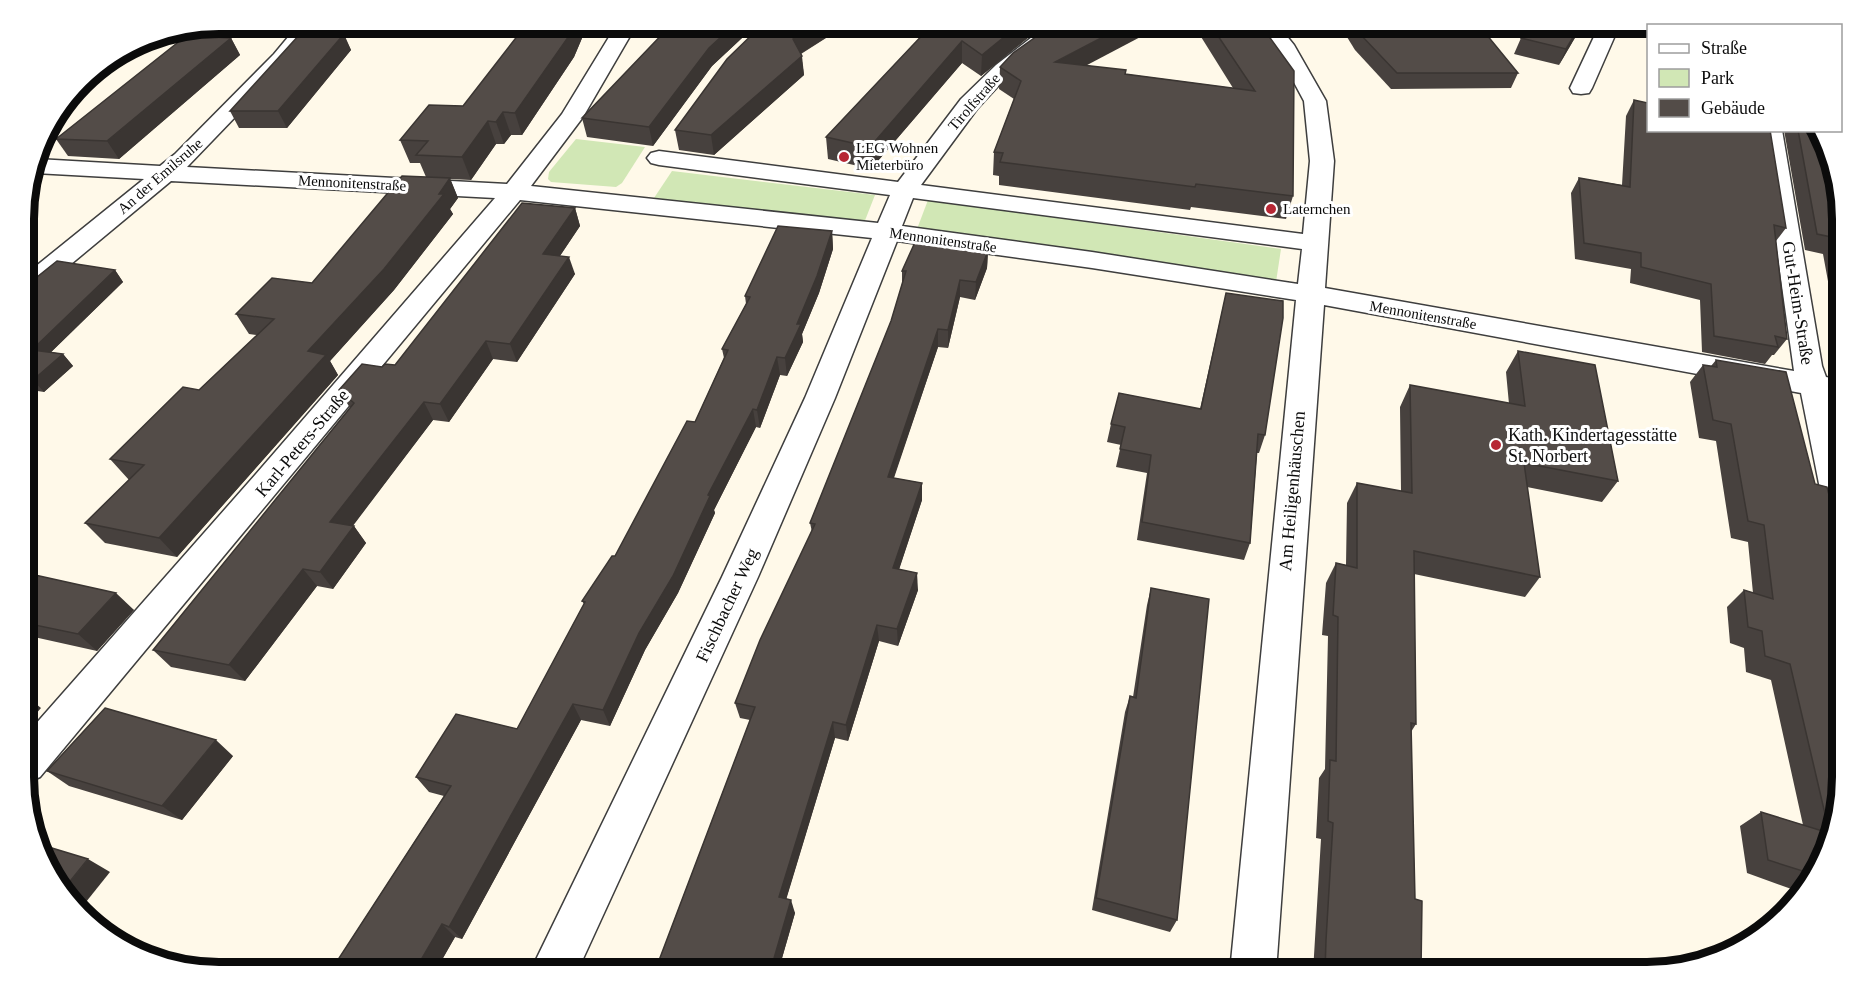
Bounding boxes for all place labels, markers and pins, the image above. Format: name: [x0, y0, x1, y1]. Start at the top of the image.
place label: LEG Wohnen Mieterbüro: [856, 140, 939, 173]
marker: LEG Wohnen Mieterbüro: [837, 150, 851, 164]
place label: Laternchen: [1283, 201, 1351, 217]
marker: Laternchen: [1264, 202, 1278, 216]
place label: Kath. Kindertagesstätte St. Norbert: [1508, 425, 1677, 466]
marker: Kath. Kindertagesstätte St. Norbert: [1489, 438, 1503, 452]

